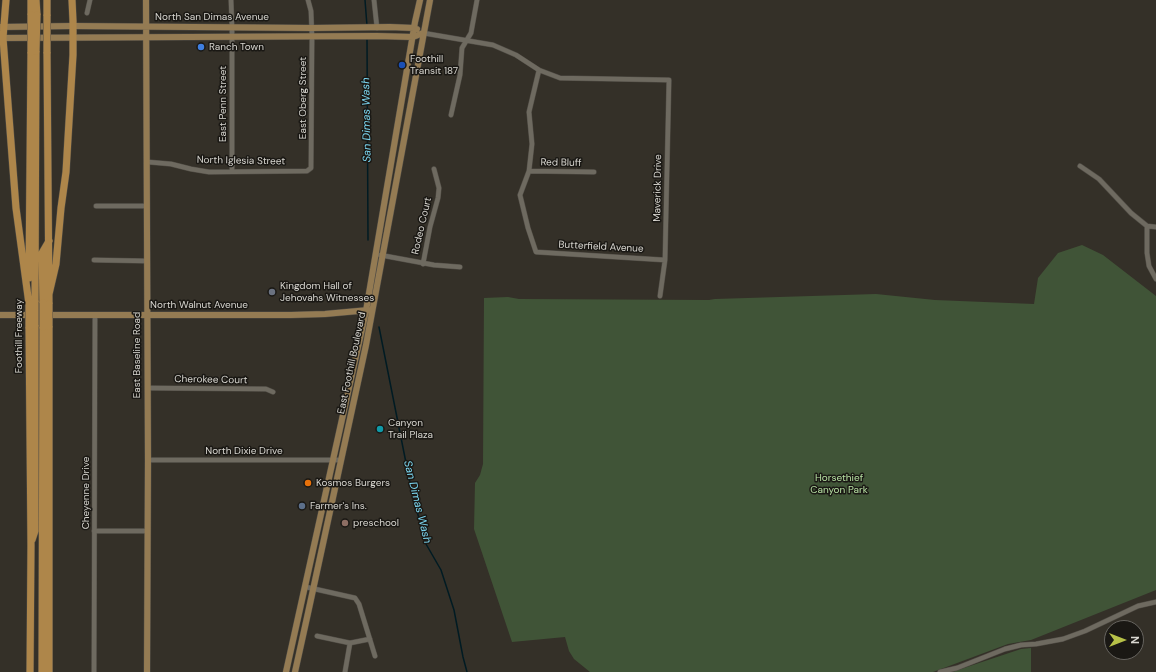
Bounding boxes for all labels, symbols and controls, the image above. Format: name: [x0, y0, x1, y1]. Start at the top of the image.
street label: North San Dimas Avenue: [155, 11, 269, 23]
place label: Ranch Town: [209, 41, 264, 53]
marker: Ranch Town: [196, 42, 206, 52]
place label: Foothill Transit 187: [410, 53, 458, 76]
street label: East Oberg Street: [297, 57, 309, 139]
marker: Foothill Transit 187: [397, 60, 407, 70]
street label: East Penn Street: [217, 66, 229, 142]
water label: San Dimas Wash: [360, 77, 374, 163]
street label: North Iglesia Street: [197, 154, 285, 168]
street label: Maverick Drive: [651, 154, 665, 222]
street label: Red Bluff: [540, 157, 582, 169]
street label: Rodeo Court: [410, 196, 434, 256]
street label: Butterfield Avenue: [558, 239, 644, 255]
place label: Kingdom Hall of Jehovahs Witnesses: [280, 280, 374, 304]
marker: Kingdom Hall of Jehovahs Witnesses: [267, 287, 277, 297]
street label: Foothill Freeway: [13, 299, 25, 373]
street label: North Walnut Avenue: [150, 299, 248, 311]
street label: East Foothill Boulevard: [335, 311, 369, 415]
street label: East Baseline Road: [131, 312, 143, 398]
street label: Cherokee Court: [174, 373, 248, 387]
place label: Canyon Trail Plaza: [388, 417, 433, 440]
marker: Canyon Trail Plaza: [375, 424, 385, 434]
street label: North Dixie Drive: [205, 445, 283, 457]
street label: Cheyenne Drive: [80, 457, 92, 529]
water label: San Dimas Wash: [400, 459, 434, 545]
park label: Horsethief Canyon Park: [810, 472, 868, 496]
place label: Kosmos Burgers: [316, 477, 390, 489]
marker: Kosmos Burgers: [303, 478, 313, 488]
place label: Farmer's Ins.: [310, 500, 367, 512]
marker: Farmer's Ins.: [297, 501, 307, 511]
place label: preschool: [353, 517, 399, 529]
marker: preschool: [340, 518, 350, 528]
north arrow: [1104, 620, 1144, 660]
text: N: [1128, 636, 1142, 644]

